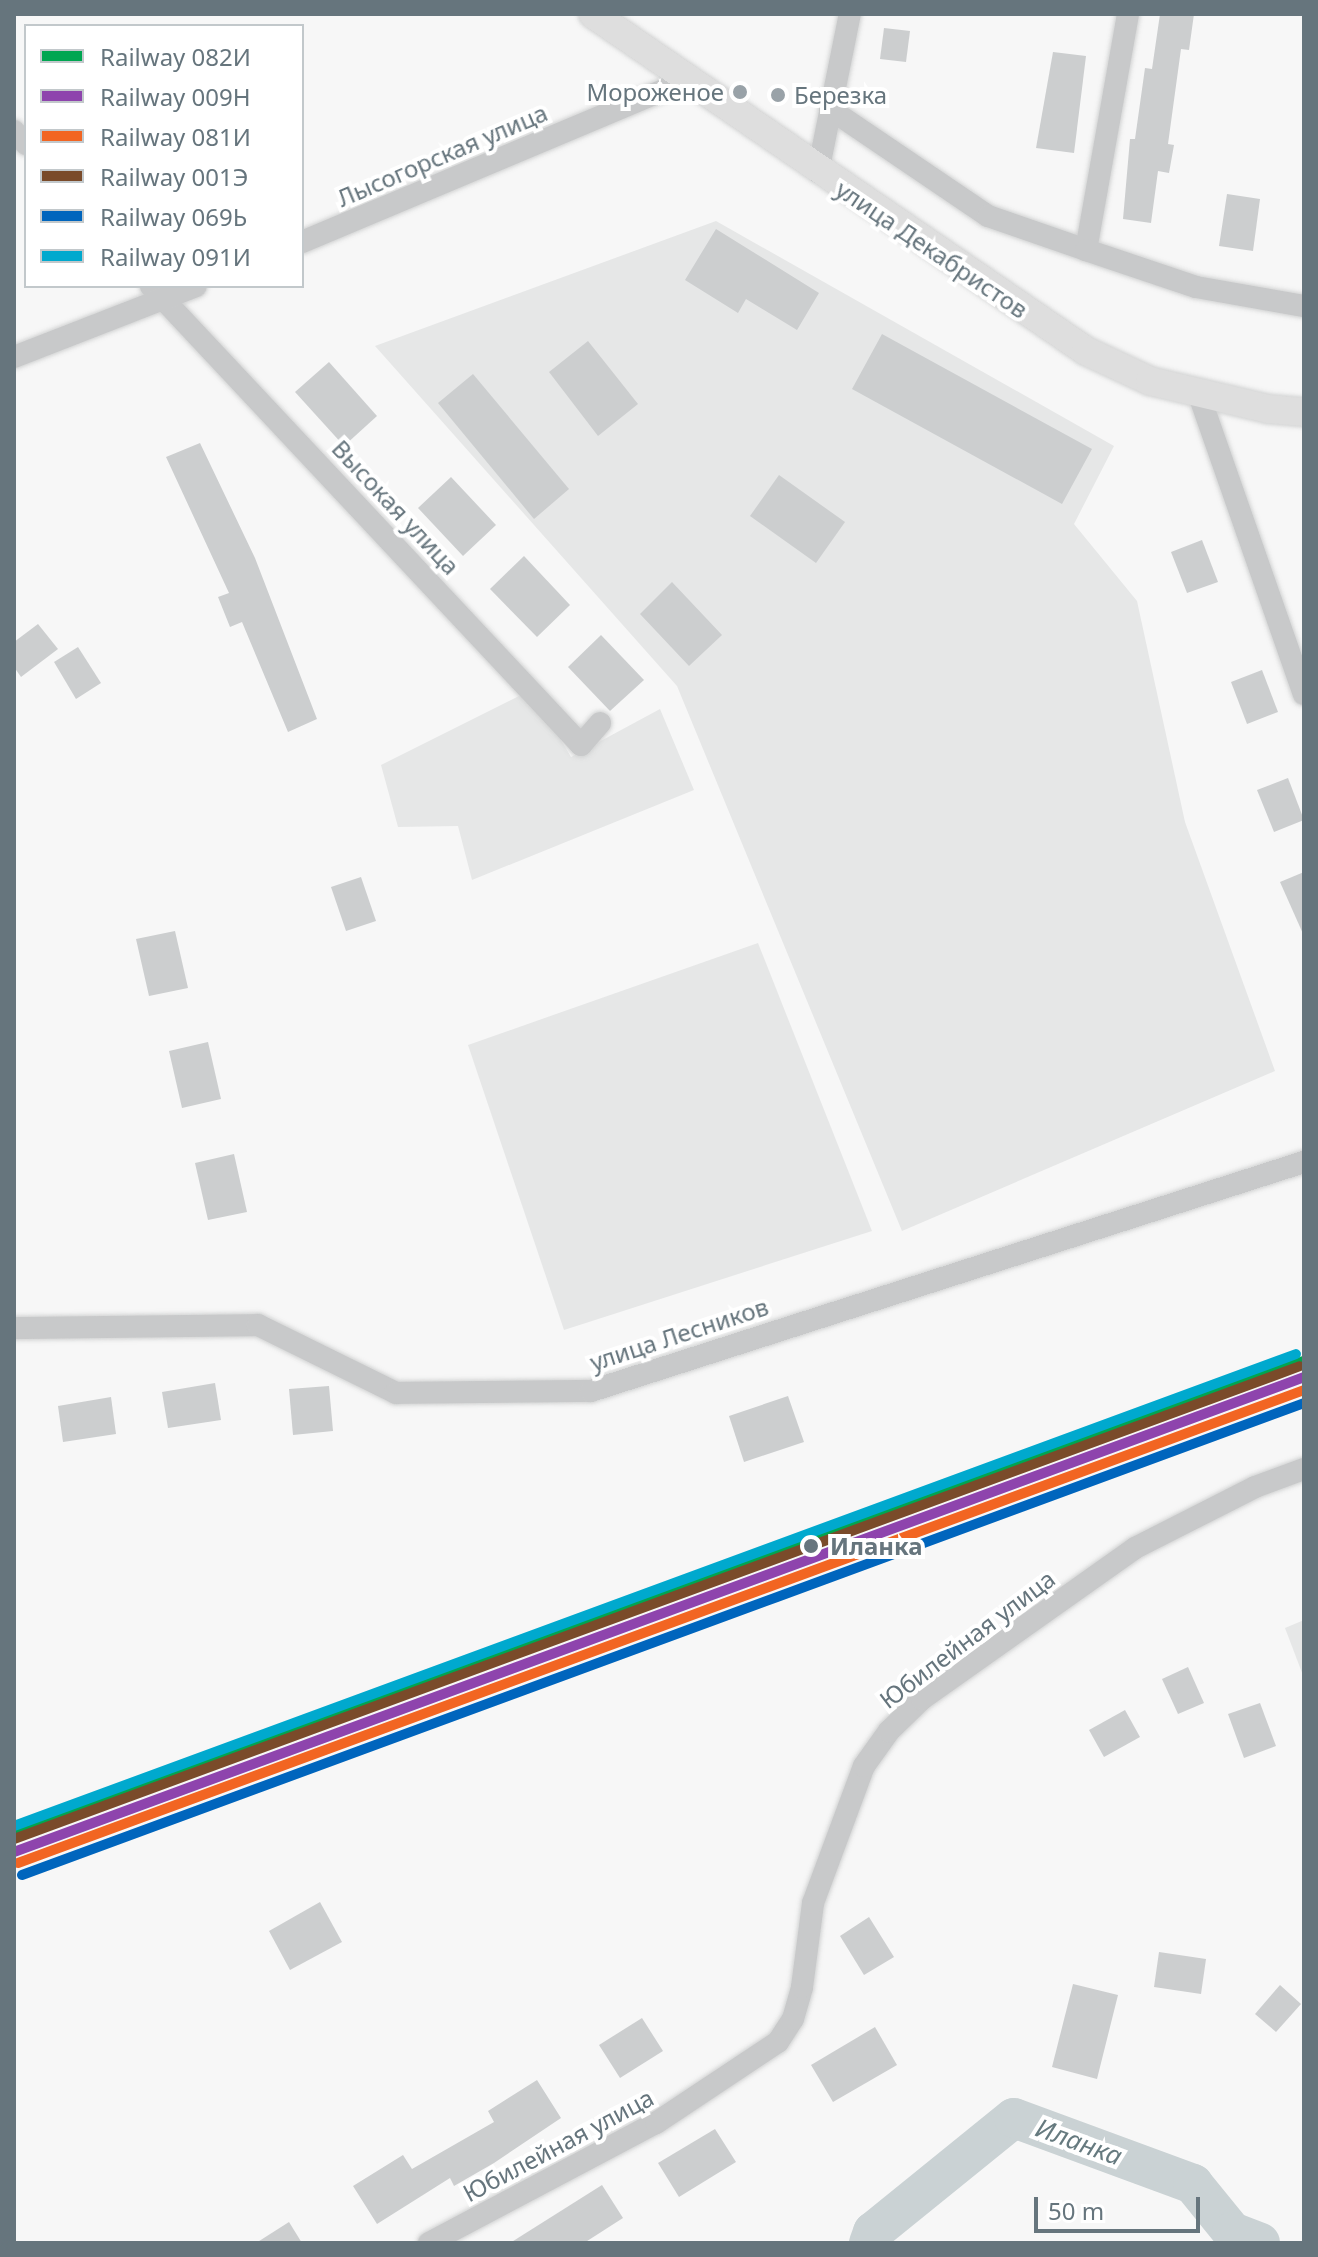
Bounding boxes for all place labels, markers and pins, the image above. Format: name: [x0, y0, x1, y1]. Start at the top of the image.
place label: Мороженое: [586, 78, 724, 106]
place label: Березка: [794, 81, 887, 109]
marker: Мороженое: [731, 83, 749, 101]
marker: Березка: [769, 86, 787, 104]
place label: Иланка: [830, 1532, 923, 1560]
marker: Иланка: [799, 1534, 823, 1558]

